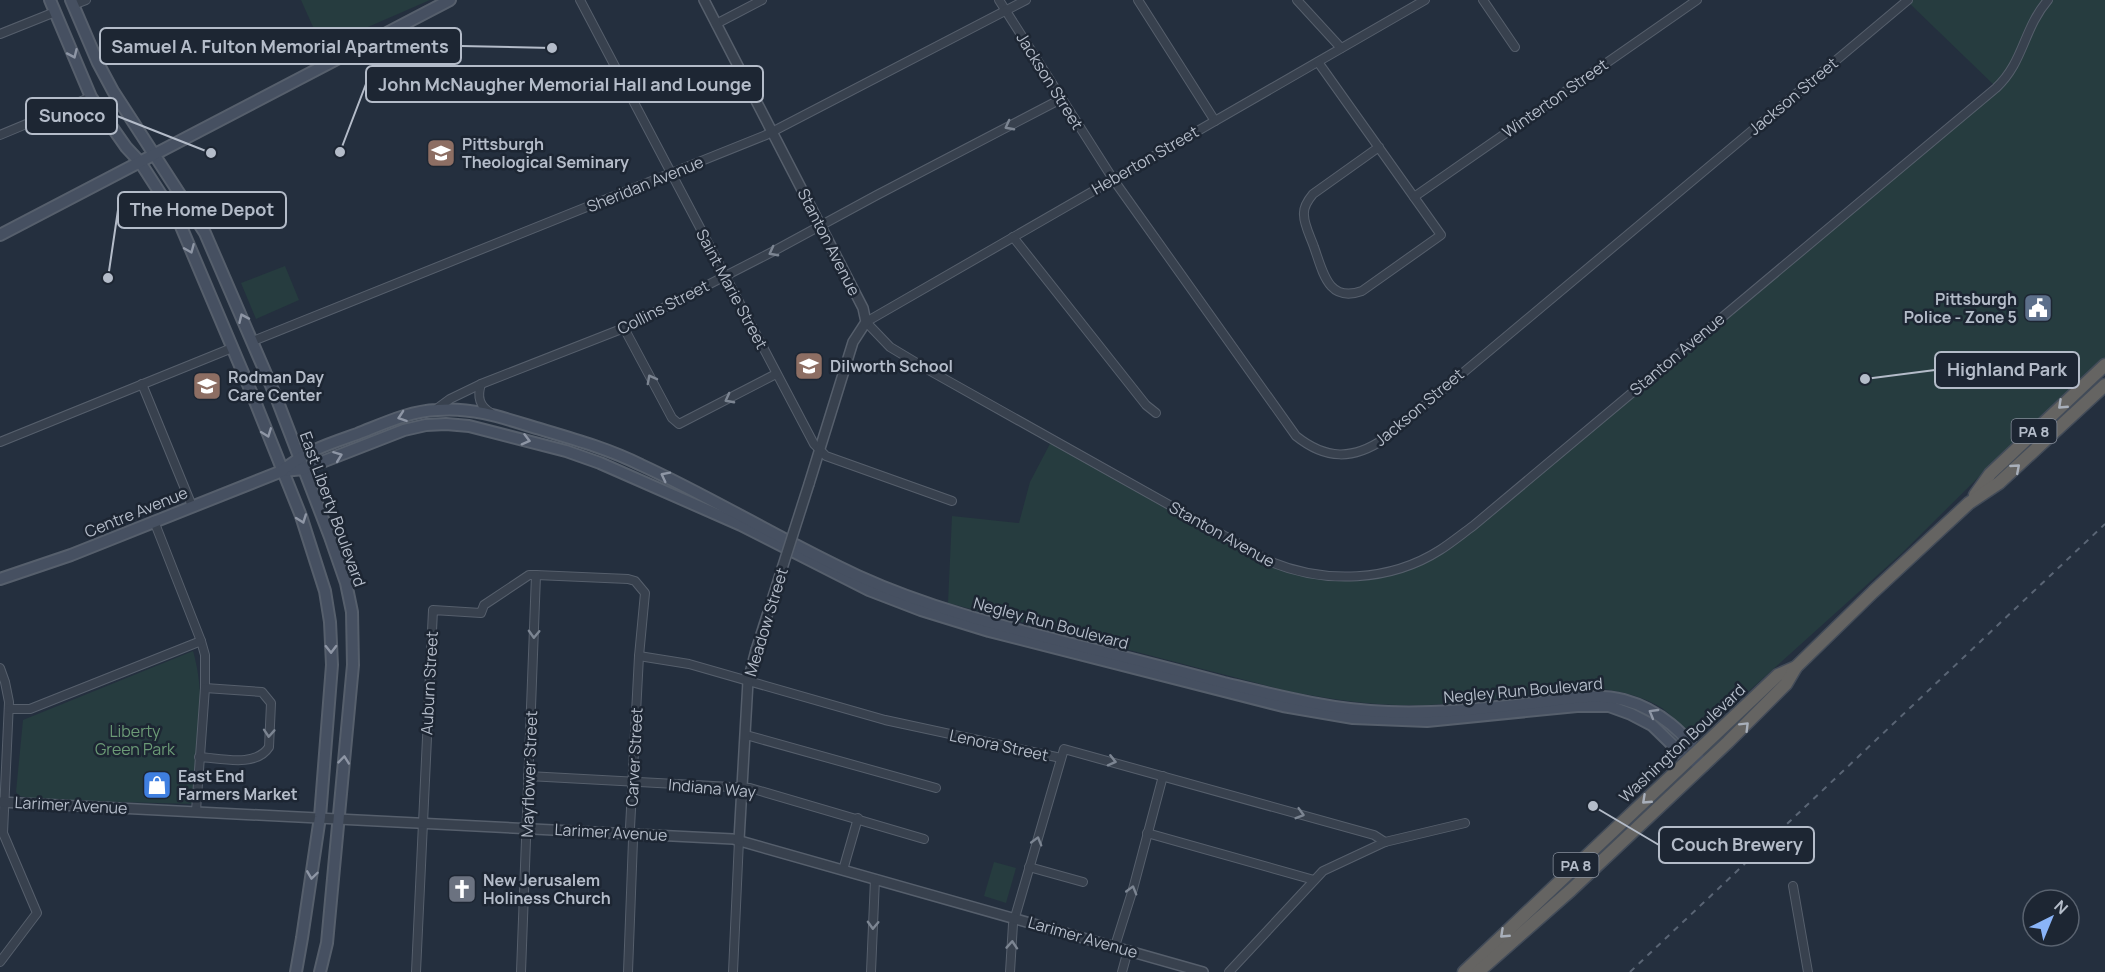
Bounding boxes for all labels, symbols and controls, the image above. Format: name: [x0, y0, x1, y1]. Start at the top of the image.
callout: Samuel A. Fulton Memorial Apartments: [100, 28, 461, 64]
street label: Jackson Street: [1011, 28, 1089, 134]
text: Samuel A. Fulton Memorial Apartments: [111, 34, 449, 58]
one-way arrow: [66, 47, 78, 58]
street label: Jackson Street: [1744, 52, 1842, 140]
street label: Winterton Street: [1498, 53, 1612, 143]
callout: John McNaugher Memorial Hall and Lounge: [366, 66, 763, 102]
text: John McNaugher Memorial Hall and Lounge: [378, 72, 752, 96]
callout: Sunoco: [26, 98, 117, 134]
text: Sunoco: [39, 103, 105, 127]
one-way arrow: [1005, 119, 1016, 130]
street label: Heberton Street: [1087, 120, 1203, 200]
place label: Pittsburgh Theological Seminary: [462, 133, 629, 173]
school or university icon: Pittsburgh Theological Seminary: [425, 137, 457, 169]
street label: Sheridan Avenue: [583, 151, 707, 217]
street label: Stanton Avenue: [792, 185, 866, 299]
callout: The Home Depot: [118, 192, 286, 228]
text: The Home Depot: [130, 197, 274, 221]
street label: Saint Marie Street: [691, 225, 773, 353]
one-way arrow: [183, 242, 195, 253]
one-way arrow: [769, 245, 780, 256]
street label: Collins Street: [613, 274, 713, 340]
place label: Pittsburgh Police - Zone 5: [1904, 288, 2017, 328]
public building icon: Pittsburgh Police - Zone 5: [2022, 292, 2054, 324]
street label: Stanton Avenue: [1625, 308, 1729, 400]
one-way arrow: [238, 313, 250, 324]
school or university icon: Dilworth School: [793, 350, 825, 382]
callout: Highland Park: [1935, 352, 2079, 388]
place label: Dilworth School: [830, 355, 953, 377]
text: Highland Park: [1947, 357, 2068, 381]
street label: Jackson Street: [1370, 363, 1468, 451]
place label: Rodman Day Care Center: [228, 366, 324, 406]
school or university icon: Rodman Day Care Center: [191, 370, 223, 402]
one-way arrow: [647, 375, 658, 386]
one-way arrow: [725, 392, 735, 403]
one-way arrow: [2059, 398, 2069, 409]
one-way arrow: [398, 410, 408, 422]
road number: PA 8: [2012, 419, 2056, 443]
one-way arrow: [260, 426, 272, 437]
street label: East Liberty Boulevard: [295, 428, 371, 590]
one-way arrow: [520, 433, 531, 445]
one-way arrow: [332, 451, 343, 463]
one-way arrow: [2009, 464, 2019, 475]
one-way arrow: [660, 472, 671, 484]
street label: Centre Avenue: [81, 481, 191, 543]
street label: Stanton Avenue: [1165, 496, 1279, 572]
one-way arrow: [294, 514, 307, 524]
street label: Meadow Street: [739, 565, 793, 679]
street label: Negley Run Boulevard: [971, 592, 1131, 654]
one-way arrow: [528, 629, 541, 638]
street label: Auburn Street: [415, 630, 443, 736]
one-way arrow: [325, 645, 338, 654]
street label: Negley Run Boulevard: [1442, 672, 1604, 708]
street label: Washington Boulevard: [1614, 679, 1750, 807]
street label: Carver Street: [620, 707, 648, 807]
one-way arrow: [1649, 709, 1659, 720]
street label: Mayflower Street: [516, 710, 542, 838]
park label: Liberty Green Park: [95, 720, 176, 760]
one-way arrow: [1737, 722, 1748, 733]
street label: Lenora Street: [947, 724, 1051, 766]
one-way arrow: [263, 729, 276, 738]
one-way arrow: [1107, 754, 1117, 767]
one-way arrow: [337, 756, 350, 765]
place label: East End Farmers Market: [178, 765, 298, 805]
shop icon: East End Farmers Market: [141, 769, 173, 801]
street label: Indiana Way: [667, 773, 757, 803]
street label: Larimer Avenue: [14, 791, 128, 819]
one-way arrow: [1642, 793, 1652, 804]
one-way arrow: [1295, 807, 1305, 820]
street label: Larimer Avenue: [554, 818, 668, 846]
callout: Couch Brewery: [1659, 827, 1814, 863]
text: Couch Brewery: [1671, 832, 1803, 856]
one-way arrow: [1030, 836, 1042, 847]
road number: PA 8: [1554, 853, 1598, 877]
place label: New Jerusalem Holiness Church: [483, 869, 611, 909]
one-way arrow: [306, 870, 318, 880]
church icon: New Jerusalem Holiness Church: [446, 873, 478, 905]
one-way arrow: [1125, 885, 1137, 896]
north arrow: [2021, 888, 2081, 948]
text: N: [2050, 895, 2073, 919]
street label: Larimer Avenue: [1026, 911, 1140, 963]
one-way arrow: [867, 921, 880, 930]
one-way arrow: [1500, 926, 1511, 937]
one-way arrow: [1005, 940, 1018, 949]

